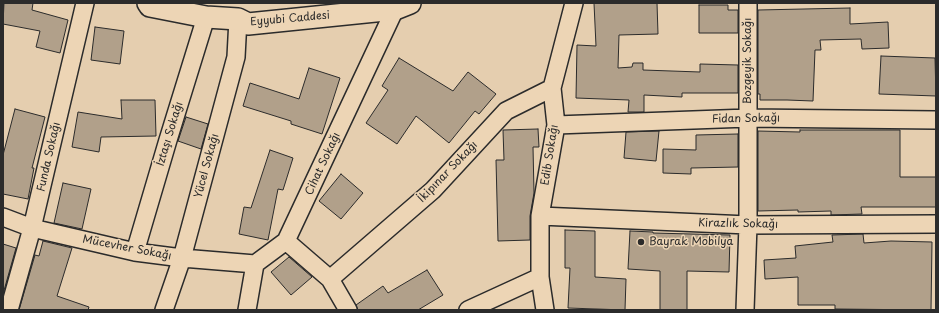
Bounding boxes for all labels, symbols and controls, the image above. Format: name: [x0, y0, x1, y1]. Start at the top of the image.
street label: Eyyubi Caddesi: [250, 9, 330, 29]
street label: Bozgeyik Sokağı: [741, 18, 755, 104]
street label: İztaşı Sokağı: [154, 100, 186, 168]
street label: Fidan Sokağı: [712, 112, 780, 126]
street label: Funda Sokağı: [35, 121, 63, 193]
street label: Edib Sokağı: [539, 124, 561, 186]
street label: Cihat Sokağı: [303, 130, 343, 198]
street label: Yücel Sokağı: [192, 132, 222, 200]
street label: İkipınar Sokağı: [415, 139, 481, 205]
street label: Kirazlık Sokağı: [698, 217, 778, 231]
street label: Mücevher Sokağı: [81, 233, 173, 263]
place label: Bayrak Mobilya: [649, 235, 733, 249]
marker: Bayrak Mobilya: [636, 237, 646, 247]

